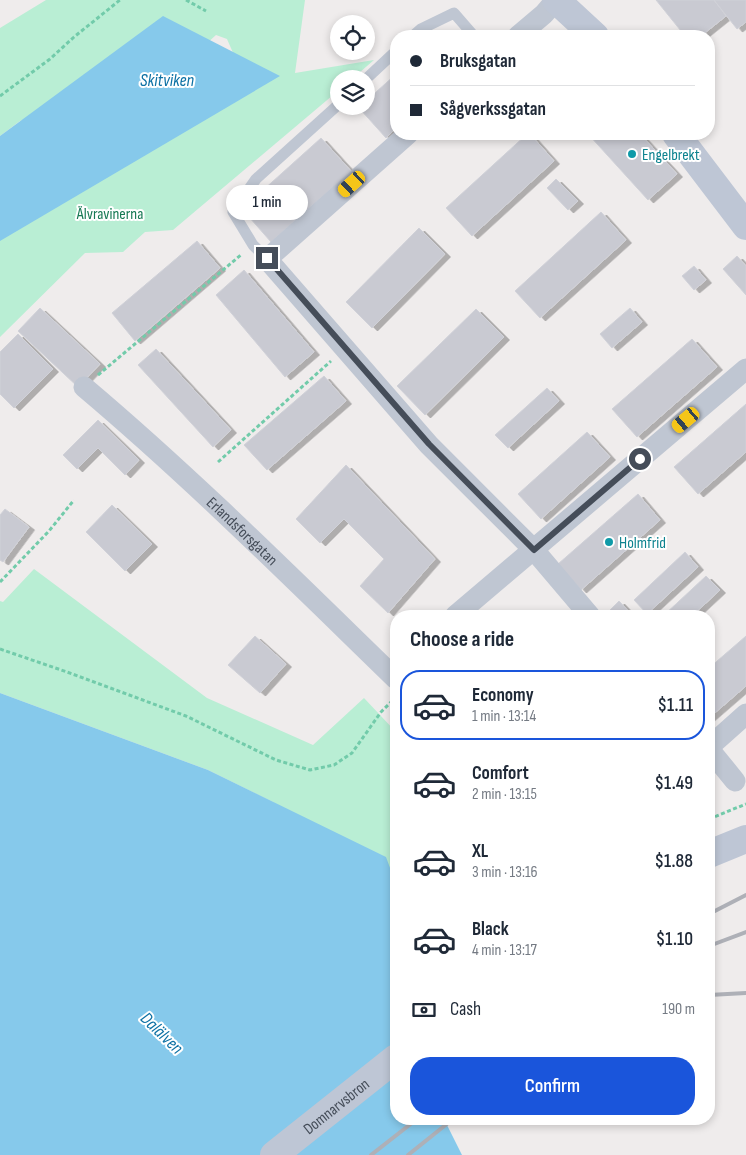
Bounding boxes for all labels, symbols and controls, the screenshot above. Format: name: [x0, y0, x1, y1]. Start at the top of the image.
map controls: [330, 15, 375, 115]
button: locate: [330, 15, 375, 60]
text: Bruksgatan: [440, 50, 516, 73]
water label: Skitviken: [140, 70, 194, 91]
button: layers: [330, 70, 375, 115]
text: Sågverkssgatan: [440, 98, 546, 121]
place label: Engelbrekt: [642, 146, 700, 165]
marker: Engelbrekt: [626, 148, 638, 160]
car: [335, 168, 368, 200]
callout: 1 min: [226, 186, 308, 220]
text: 1 min: [252, 193, 282, 212]
park label: Älvravinerna: [76, 205, 143, 224]
route end: [256, 247, 278, 269]
car: [669, 405, 702, 435]
route start: [629, 448, 651, 470]
street label: Erlandsforsgatan: [202, 493, 281, 570]
place label: Holmfrid: [619, 534, 666, 553]
marker: Holmfrid: [603, 536, 615, 548]
text: Choose a ride: [410, 626, 514, 653]
icon: car: [412, 683, 457, 728]
text: Economy: [472, 684, 534, 707]
text: $1.11: [657, 694, 693, 717]
text: 1 min · 13:14: [472, 707, 536, 726]
icon: car: [412, 761, 457, 806]
text: Comfort: [472, 762, 529, 785]
text: $1.49: [654, 772, 693, 795]
text: 2 min · 13:15: [472, 785, 537, 804]
icon: car: [412, 839, 457, 884]
text: XL: [472, 840, 488, 863]
text: $1.88: [654, 850, 693, 873]
text: 3 min · 13:16: [472, 863, 538, 882]
icon: car: [412, 917, 457, 962]
text: Black: [472, 918, 509, 941]
text: $1.10: [656, 928, 693, 951]
text: 4 min · 13:17: [472, 941, 537, 960]
icon: cash: [410, 996, 438, 1024]
text: Cash: [450, 998, 481, 1021]
text: 190 m: [662, 1000, 695, 1019]
water label: Dalälven: [136, 1008, 188, 1059]
button: Confirm: [410, 1057, 695, 1115]
street label: Domnarvsbron: [300, 1075, 374, 1139]

